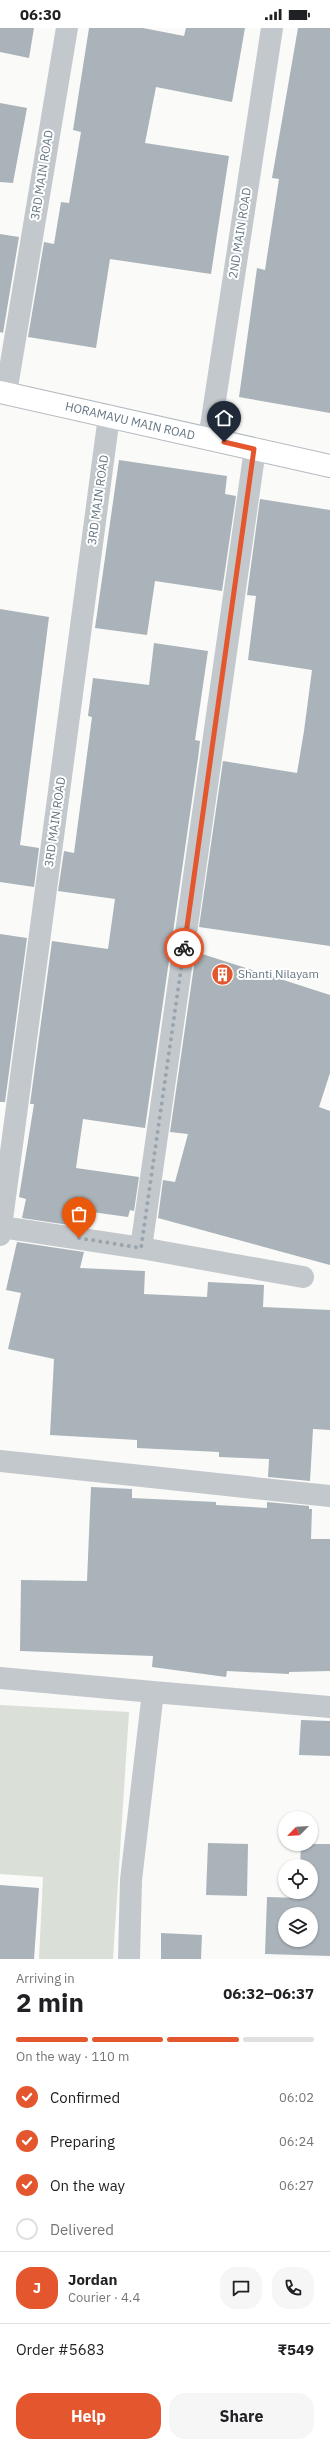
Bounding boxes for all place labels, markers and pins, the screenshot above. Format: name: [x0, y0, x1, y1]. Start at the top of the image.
pin: [207, 401, 241, 442]
building icon: Shanti Nilayam: [210, 961, 236, 987]
place label: Shanti Nilayam: [238, 966, 319, 981]
pin: [62, 1197, 96, 1238]

